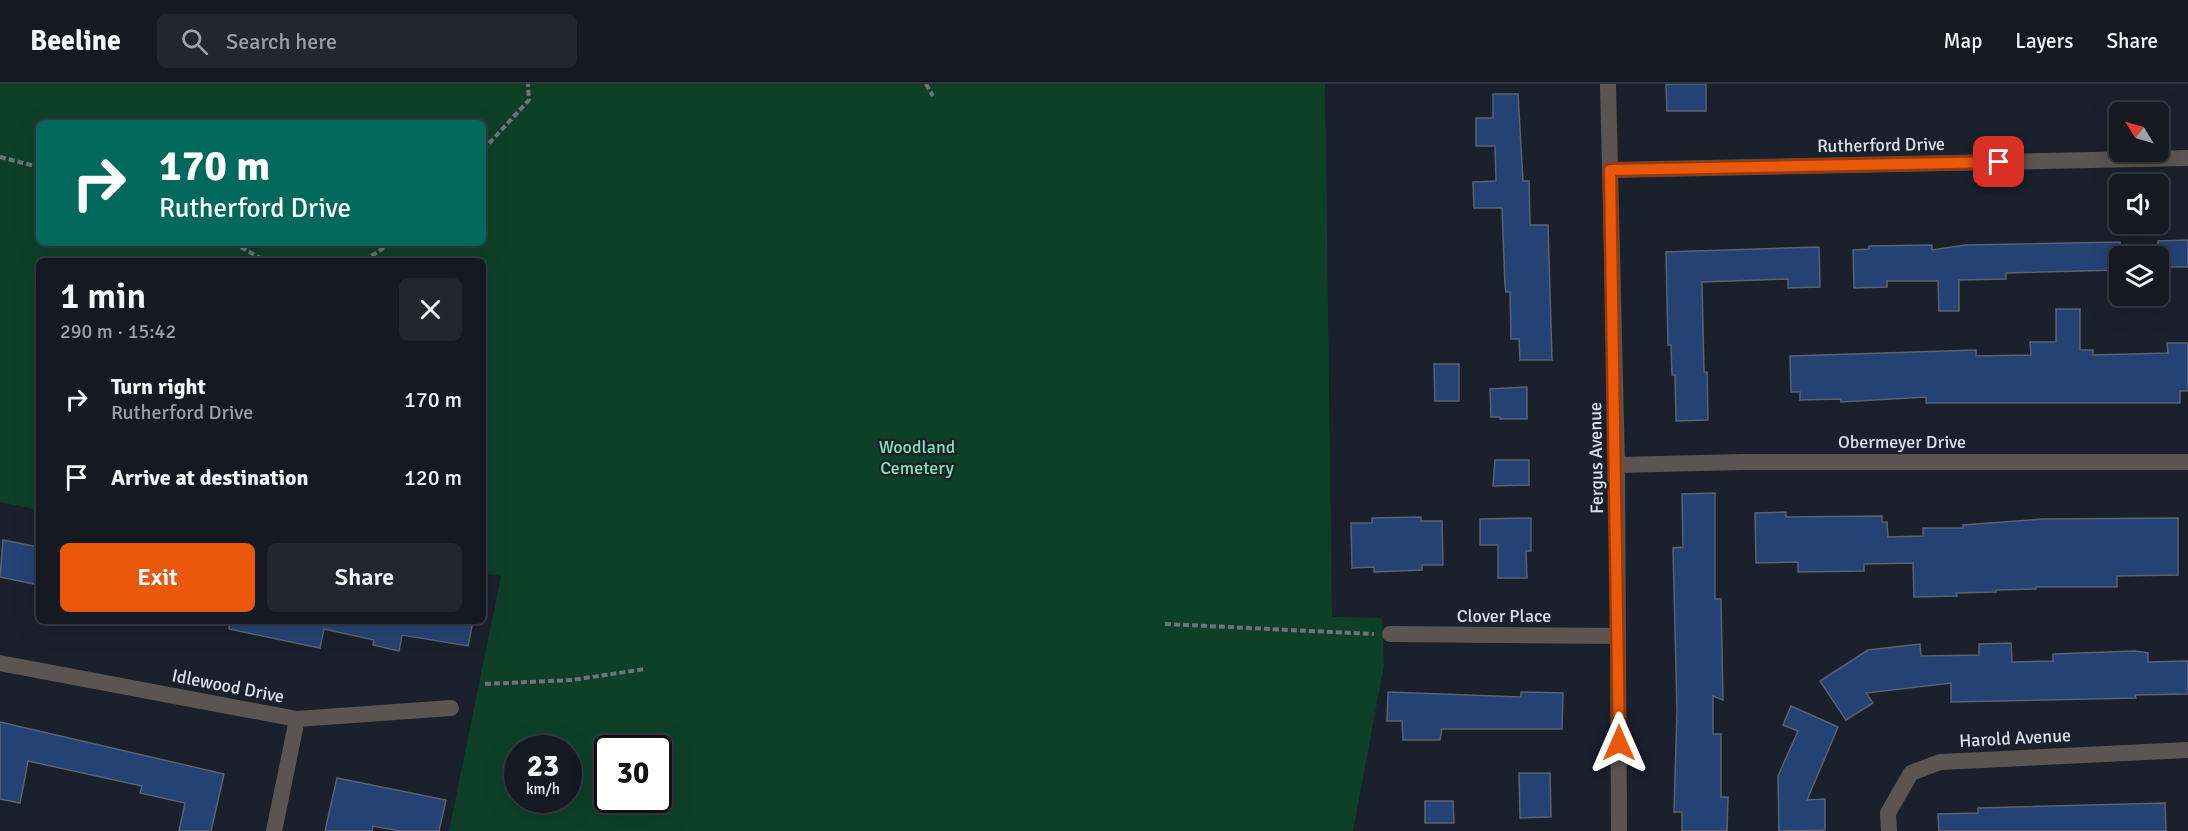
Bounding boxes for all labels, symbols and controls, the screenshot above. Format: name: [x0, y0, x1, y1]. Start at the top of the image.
search box: [157, 14, 577, 68]
text: Beeline: [30, 24, 121, 58]
icon: search: [178, 25, 211, 58]
text: Search here: [226, 28, 337, 55]
text: Map: [1944, 28, 1982, 54]
text: Layers: [2015, 28, 2073, 54]
text: Share: [2106, 28, 2158, 54]
north arrow: [2109, 102, 2169, 162]
map controls: [2109, 102, 2169, 306]
street label: Rutherford Drive: [1817, 133, 1945, 157]
pin: [1973, 136, 2024, 187]
text: 170 m: [159, 141, 270, 192]
icon: right: [60, 144, 138, 222]
icon: arrive: [1982, 145, 2015, 178]
button: sound: [2109, 174, 2169, 234]
text: Rutherford Drive: [159, 192, 351, 225]
button: layers: [2109, 246, 2169, 306]
text: 1 min: [60, 274, 146, 319]
button: close: [399, 278, 462, 341]
text: 290 m · 15:42: [60, 319, 176, 344]
text: Turn right: [111, 373, 206, 400]
icon: right: [60, 383, 93, 416]
text: 170 m: [404, 386, 462, 413]
text: Rutherford Drive: [111, 400, 253, 425]
street label: Fergus Avenue: [1584, 402, 1608, 514]
street label: Obermeyer Drive: [1838, 431, 1966, 453]
park label: Woodland Cemetery: [879, 436, 955, 479]
icon: arrive: [60, 461, 93, 494]
text: Arrive at destination: [111, 464, 308, 491]
text: 120 m: [404, 464, 462, 491]
button: Exit: [60, 543, 255, 612]
button: Share: [267, 543, 462, 612]
street label: Clover Place: [1457, 605, 1551, 627]
street label: Idlewood Drive: [170, 664, 286, 708]
position arrow: [1587, 711, 1651, 775]
street label: Harold Avenue: [1959, 724, 2071, 752]
speed limit sign: 30: [594, 735, 672, 813]
text: 23: [527, 748, 559, 785]
text: km/h: [526, 780, 560, 798]

